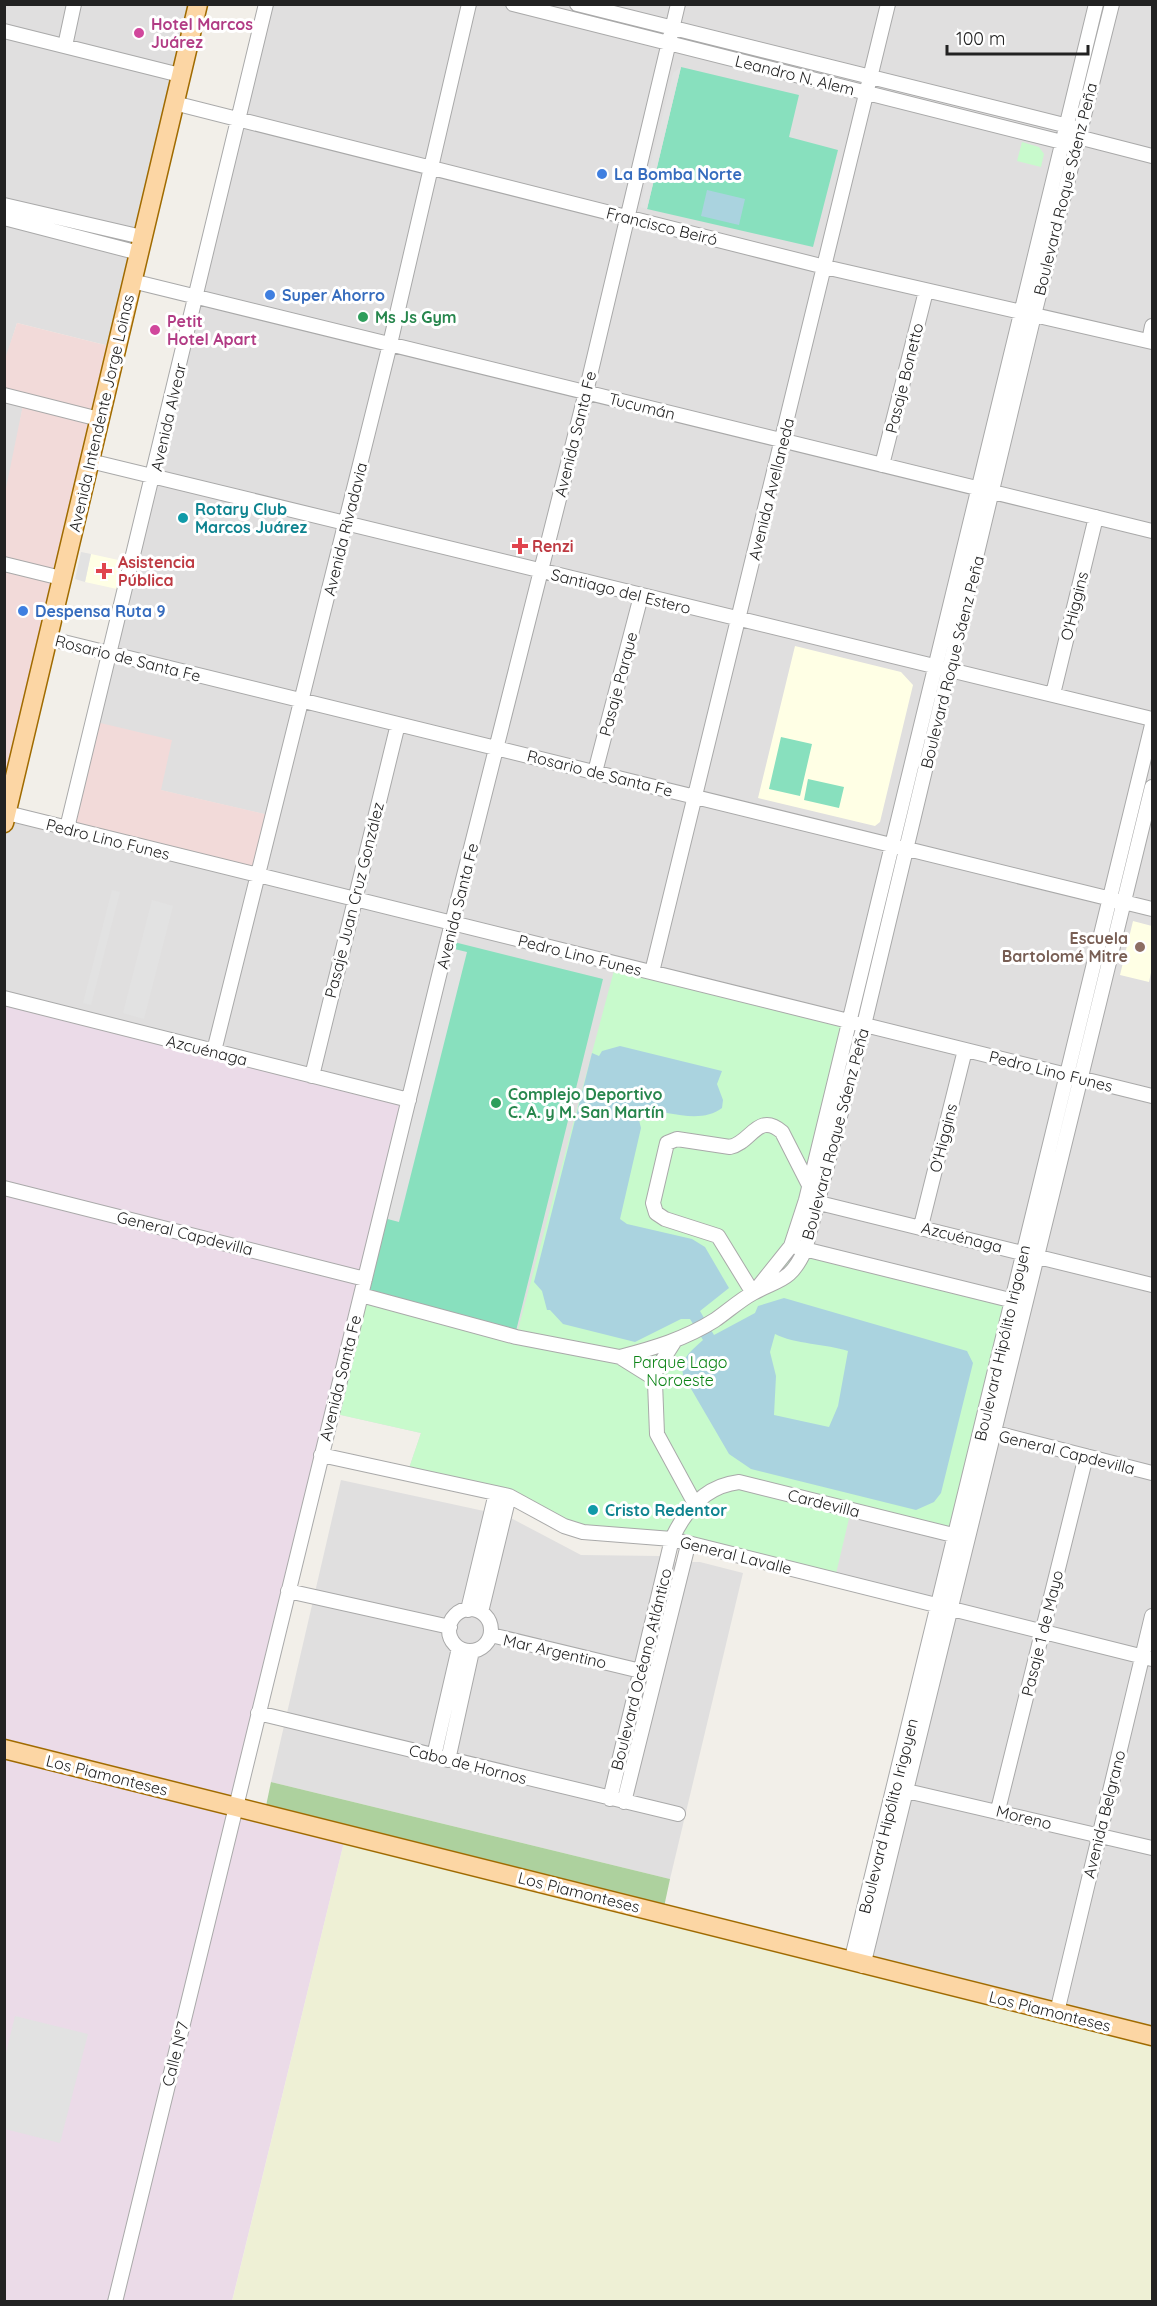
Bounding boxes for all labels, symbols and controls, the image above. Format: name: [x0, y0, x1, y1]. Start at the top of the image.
place label: Hotel Marcos Juárez: [151, 14, 253, 52]
scale bar: [947, 18, 1088, 56]
marker: Hotel Marcos Juárez: [132, 26, 146, 40]
text: 100 m: [956, 27, 1005, 50]
street label: Leandro N. Alem: [733, 50, 857, 100]
street label: Boulevard Roque Sáenz Peña: [1029, 81, 1101, 297]
place label: La Bomba Norte: [614, 164, 742, 184]
marker: La Bomba Norte: [595, 167, 609, 181]
street label: Francisco Beiró: [604, 202, 720, 250]
place label: Super Ahorro: [282, 285, 385, 305]
marker: Super Ahorro: [263, 288, 277, 302]
street label: Avenida Intendente Jorge Loinas: [64, 292, 138, 534]
place label: Ms Js Gym: [375, 307, 457, 327]
marker: Ms Js Gym: [356, 310, 370, 324]
place label: Petit Hotel Apart: [167, 311, 257, 349]
street label: Pasaje Bonetto: [881, 321, 927, 435]
marker: Petit Hotel Apart: [148, 323, 162, 337]
street label: Avenida Alvear: [146, 361, 190, 473]
street label: Avenida Santa Fe: [550, 369, 600, 499]
street label: Tucumán: [607, 388, 677, 424]
street label: Avenida Avellaneda: [744, 416, 798, 562]
street label: Avenida Rivadavia: [319, 460, 371, 598]
place label: Rotary Club Marcos Juárez: [195, 499, 308, 537]
marker: Rotary Club Marcos Juárez: [176, 511, 190, 525]
place label: Renzi: [532, 536, 573, 556]
marker: Renzi: [513, 539, 527, 553]
place label: Asistencia Pública: [118, 552, 195, 590]
street label: Boulevard Roque Sáenz Peña: [916, 554, 988, 770]
marker: Asistencia Pública: [95, 562, 113, 580]
street label: Santiago del Estero: [549, 564, 693, 618]
street label: O'Higgins: [1056, 569, 1092, 643]
place label: Despensa Ruta 9: [35, 601, 166, 621]
marker: Despensa Ruta 9: [16, 604, 30, 618]
street label: Rosario de Santa Fe: [53, 630, 203, 686]
street label: Pasaje Parque: [594, 630, 642, 738]
street label: Rosario de Santa Fe: [525, 745, 675, 801]
street label: Pasaje Juan Cruz González: [320, 800, 388, 1000]
street label: Pedro Lino Funes: [44, 814, 172, 864]
street label: Avenida Santa Fe: [432, 841, 482, 971]
place label: Escuela Bartolomé Mitre: [1002, 928, 1128, 966]
street label: Pedro Lino Funes: [516, 930, 644, 980]
marker: Escuela Bartolomé Mitre: [1133, 940, 1147, 954]
street label: Boulevard Roque Sáenz Peña: [797, 1026, 873, 1242]
street label: Azcuénaga: [164, 1030, 250, 1070]
street label: Pedro Lino Funes: [987, 1046, 1115, 1096]
place label: Complejo Deportivo C. A. y M. San Martín: [508, 1084, 664, 1122]
marker: Complejo Deportivo C. A. y M. San Martín: [489, 1096, 503, 1110]
street label: O'Higgins: [925, 1101, 961, 1175]
street label: General Capdevilla: [115, 1206, 255, 1260]
street label: Azcuénaga: [919, 1217, 1005, 1257]
street label: Boulevard Hipólito Irigoyen: [970, 1243, 1034, 1443]
street label: Avenida Santa Fe: [315, 1313, 365, 1443]
park label: Parque Lago Noroeste: [633, 1352, 727, 1390]
street label: General Capdevilla: [997, 1425, 1137, 1479]
street label: Cardevilla: [786, 1484, 862, 1522]
place label: Cristo Redentor: [605, 1500, 727, 1520]
marker: Cristo Redentor: [586, 1503, 600, 1517]
street label: General Lavalle: [678, 1531, 794, 1579]
street label: Boulevard Océano Atlántico: [606, 1566, 676, 1772]
street label: Pasaje 1 de Mayo: [1017, 1568, 1067, 1698]
street label: Mar Argentino: [501, 1629, 609, 1673]
street label: Boulevard Hipólito Irigoyen: [854, 1716, 922, 1916]
street label: Cabo de Hornos: [407, 1740, 529, 1788]
street label: Avenida Belgrano: [1078, 1748, 1130, 1880]
street label: Los Piamonteses: [44, 1750, 170, 1800]
street label: Moreno: [994, 1800, 1054, 1834]
street label: Los Piamonteses: [516, 1867, 642, 1917]
street label: Los Piamonteses: [987, 1986, 1113, 2036]
street label: Calle Nº7: [157, 2019, 193, 2089]

